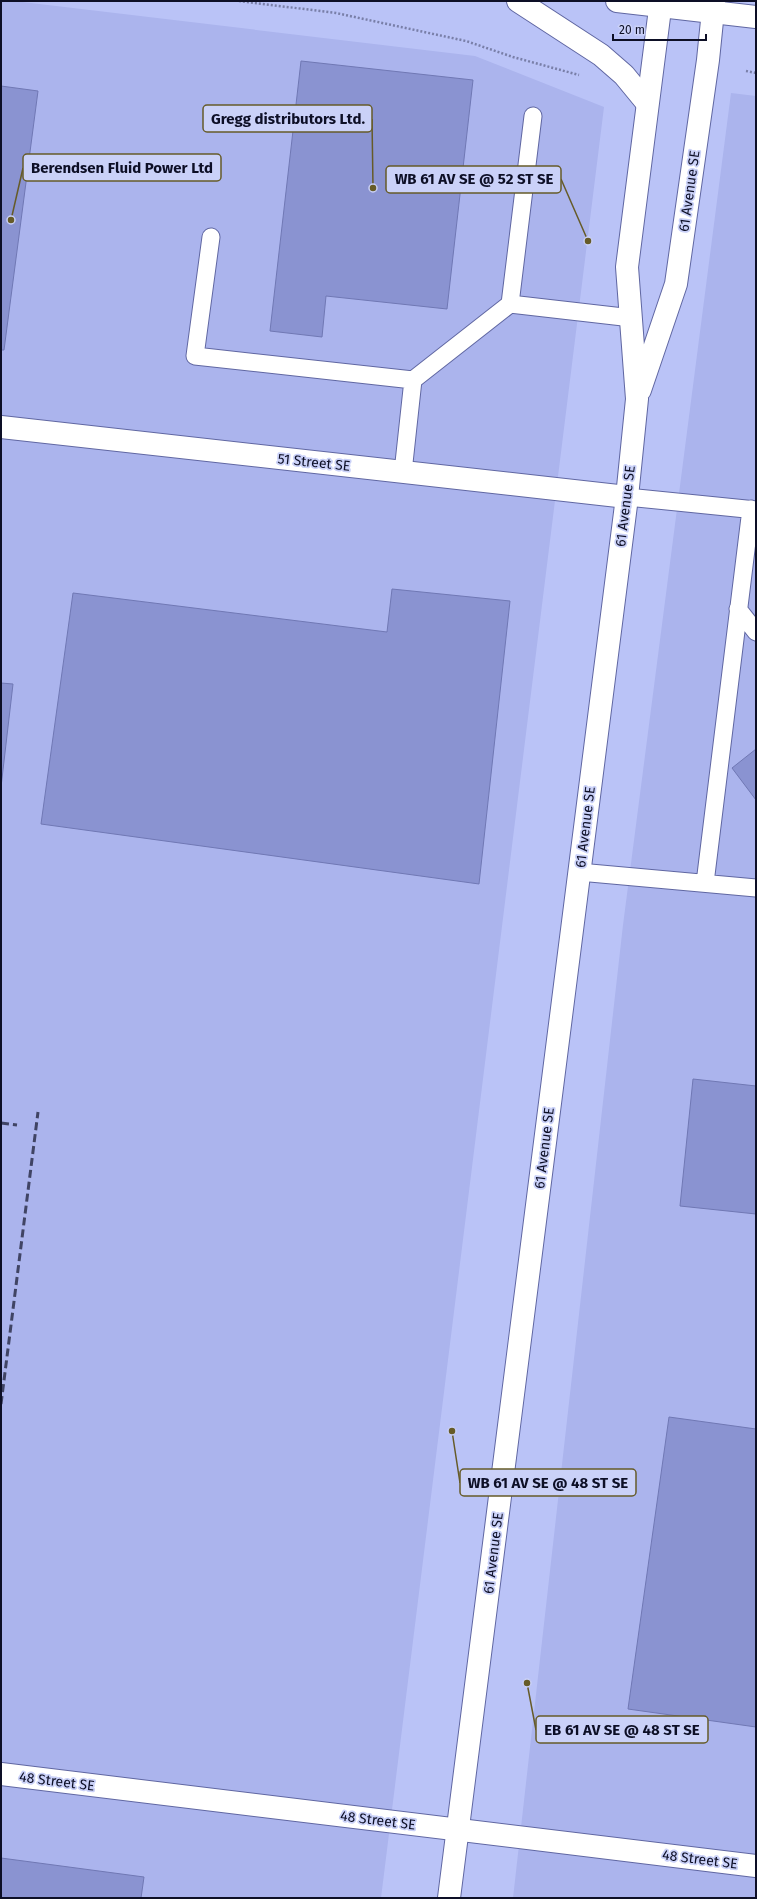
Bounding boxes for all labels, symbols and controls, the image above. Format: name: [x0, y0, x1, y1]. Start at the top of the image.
scale bar: [613, 16, 706, 42]
text: 20 m: [619, 23, 645, 37]
callout: Gregg distributors Ltd.: [203, 105, 372, 132]
text: Gregg distributors Ltd.: [211, 110, 365, 128]
street label: 61 Avenue SE: [675, 149, 704, 233]
callout: Berendsen Fluid Power Ltd: [23, 154, 221, 181]
text: Berendsen Fluid Power Ltd: [31, 159, 213, 177]
callout: WB 61 AV SE @ 52 ST SE: [386, 166, 561, 193]
text: WB 61 AV SE @ 52 ST SE: [395, 170, 553, 188]
street label: 51 Street SE: [277, 450, 351, 475]
street label: 61 Avenue SE: [612, 464, 639, 548]
street label: 61 Avenue SE: [572, 785, 599, 869]
street label: 61 Avenue SE: [531, 1106, 558, 1190]
callout: WB 61 AV SE @ 48 ST SE: [460, 1469, 636, 1496]
text: WB 61 AV SE @ 48 ST SE: [468, 1474, 628, 1492]
street label: 61 Avenue SE: [480, 1511, 507, 1595]
callout: EB 61 AV SE @ 48 ST SE: [536, 1716, 708, 1743]
text: EB 61 AV SE @ 48 ST SE: [544, 1721, 700, 1739]
street label: 48 Street SE: [18, 1768, 96, 1795]
street label: 48 Street SE: [339, 1807, 417, 1834]
street label: 48 Street SE: [661, 1846, 739, 1873]

